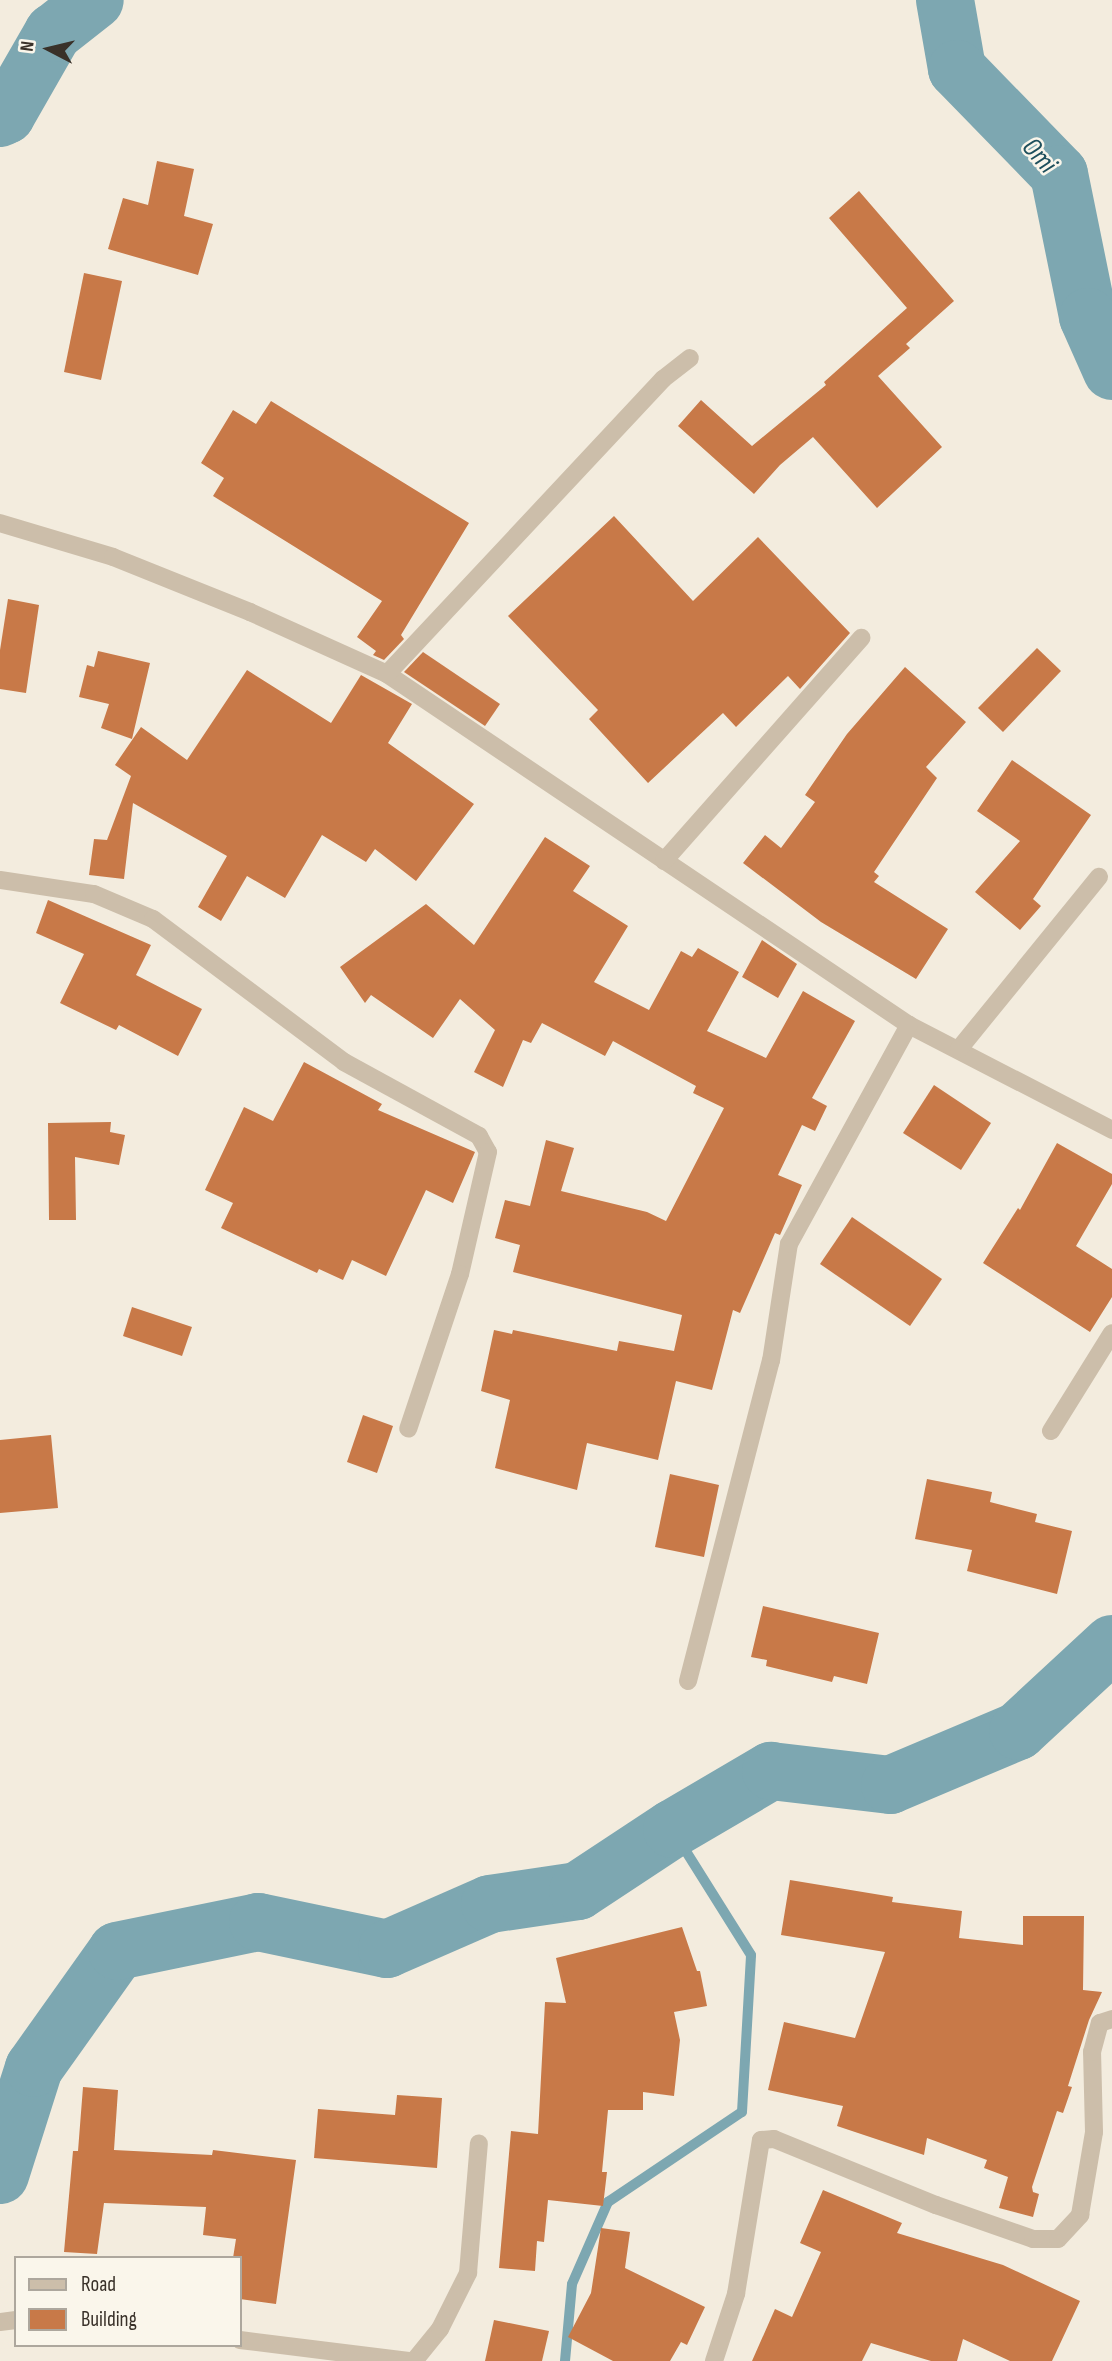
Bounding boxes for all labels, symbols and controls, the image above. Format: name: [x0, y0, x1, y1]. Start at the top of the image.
north arrow: [14, 14, 84, 84]
text: N: [16, 40, 40, 53]
water label: Omi: [1014, 131, 1064, 181]
legend: [14, 2256, 242, 2347]
text: Road: [81, 2272, 116, 2297]
text: Building: [81, 2307, 137, 2332]

